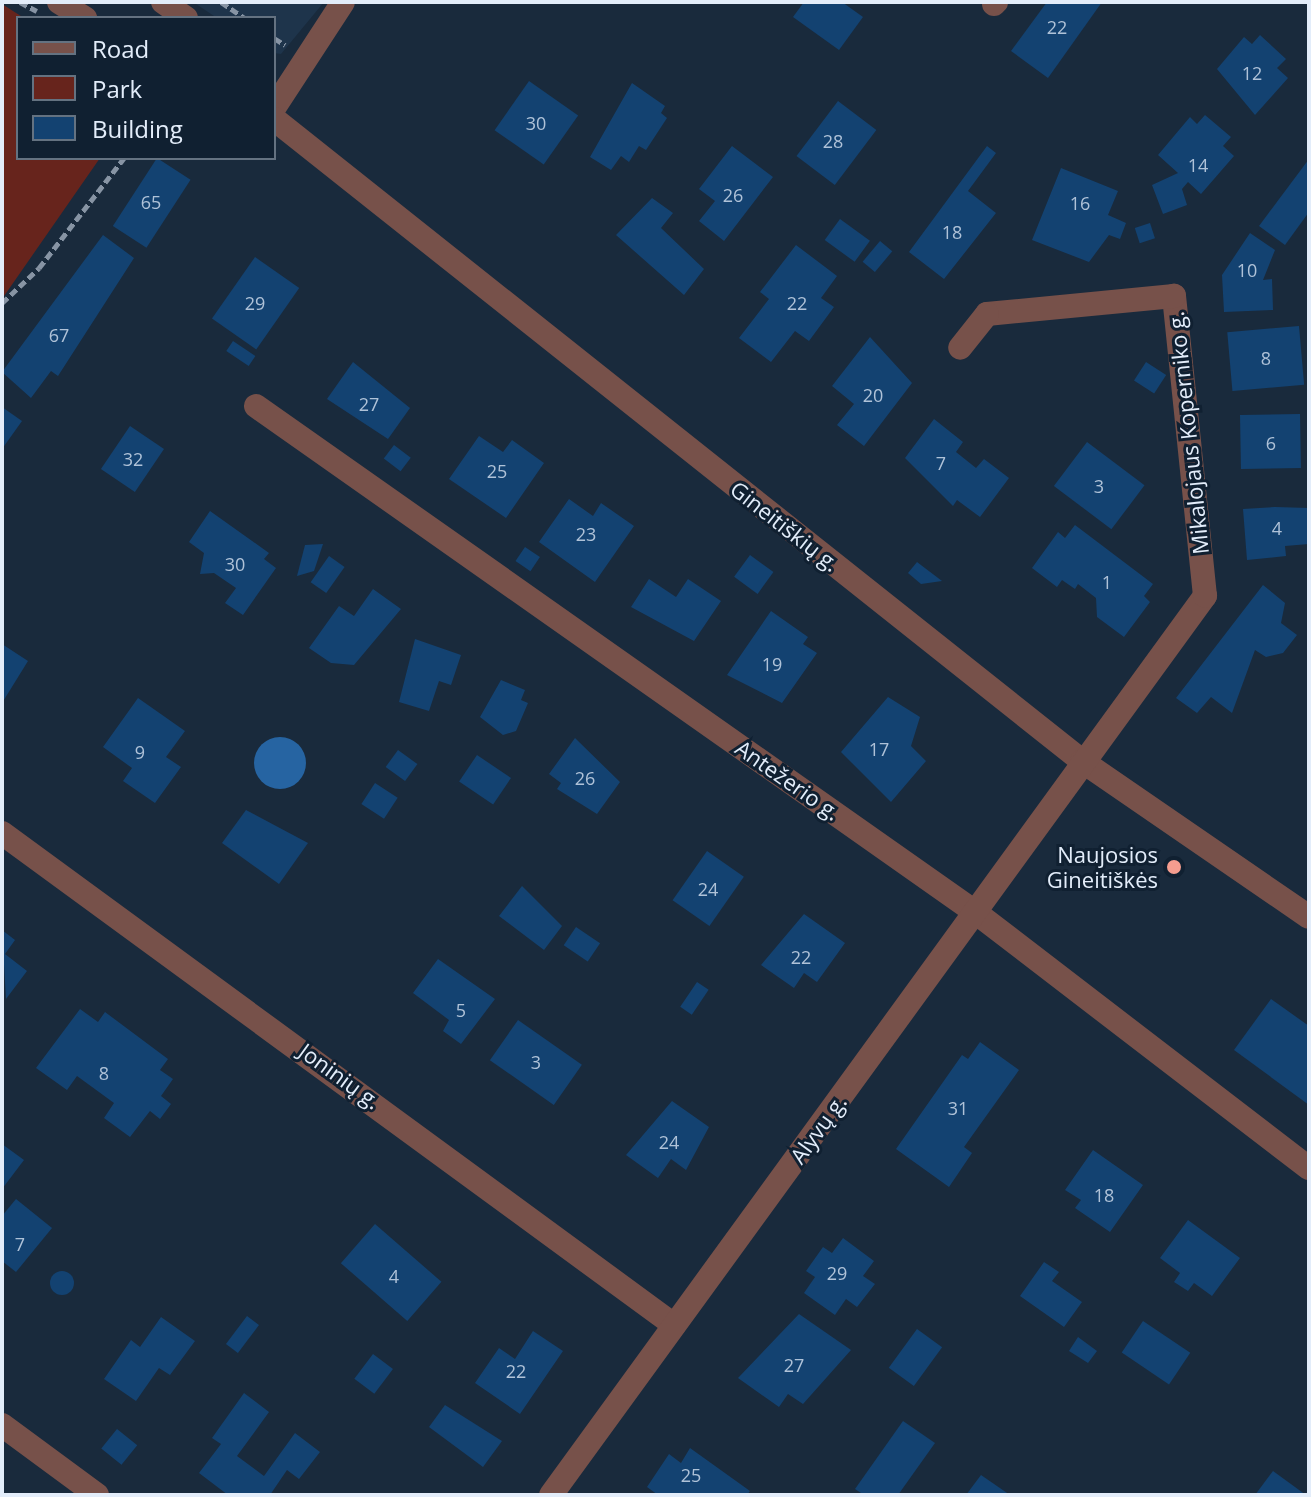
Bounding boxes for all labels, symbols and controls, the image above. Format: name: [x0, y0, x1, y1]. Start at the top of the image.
legend: [16, 16, 276, 160]
house number: 22: [1047, 16, 1067, 38]
text: Road: [92, 32, 149, 65]
house number: 12: [1242, 62, 1262, 84]
text: Park: [92, 72, 142, 105]
text: Building: [92, 112, 183, 145]
house number: 30: [526, 112, 546, 134]
house number: 28: [823, 130, 843, 152]
house number: 14: [1188, 154, 1208, 176]
house number: 26: [723, 184, 743, 206]
house number: 65: [141, 191, 161, 213]
house number: 16: [1070, 192, 1090, 214]
house number: 18: [942, 221, 962, 243]
house number: 10: [1237, 259, 1257, 281]
house number: 29: [245, 292, 265, 314]
house number: 22: [787, 292, 807, 314]
street label: Mikalojaus Koperniko g.: [1162, 310, 1214, 556]
house number: 67: [49, 324, 69, 346]
house number: 8: [1261, 347, 1271, 369]
house number: 20: [863, 384, 883, 406]
house number: 27: [359, 393, 379, 415]
house number: 6: [1266, 432, 1276, 454]
house number: 32: [123, 448, 143, 470]
house number: 7: [936, 452, 946, 474]
house number: 25: [487, 460, 507, 482]
street label: Gineitiškių g.: [725, 475, 845, 577]
house number: 3: [1094, 475, 1104, 497]
house number: 4: [1272, 517, 1282, 539]
house number: 23: [576, 523, 596, 545]
house number: 30: [225, 553, 245, 575]
house number: 1: [1102, 571, 1112, 593]
house number: 19: [762, 653, 782, 675]
street label: Antežerio g.: [731, 734, 845, 826]
house number: 17: [869, 738, 889, 760]
house number: 9: [135, 741, 145, 763]
house number: 26: [575, 767, 595, 789]
place label: Naujosios Gineitiškės: [1047, 841, 1158, 892]
marker: Naujosios Gineitiškės: [1165, 858, 1183, 876]
house number: 24: [698, 878, 718, 900]
house number: 22: [791, 946, 811, 968]
house number: 5: [456, 999, 466, 1021]
street label: Joninių g.: [294, 1038, 386, 1114]
house number: 3: [531, 1051, 541, 1073]
house number: 8: [99, 1062, 109, 1084]
street label: Alyvų g.: [784, 1090, 852, 1168]
house number: 31: [948, 1097, 968, 1119]
house number: 24: [659, 1131, 679, 1153]
house number: 18: [1094, 1184, 1114, 1206]
house number: 7: [15, 1233, 25, 1255]
house number: 29: [827, 1262, 847, 1284]
house number: 4: [389, 1265, 399, 1287]
house number: 27: [784, 1354, 804, 1376]
house number: 22: [506, 1360, 526, 1382]
house number: 25: [681, 1464, 701, 1486]

